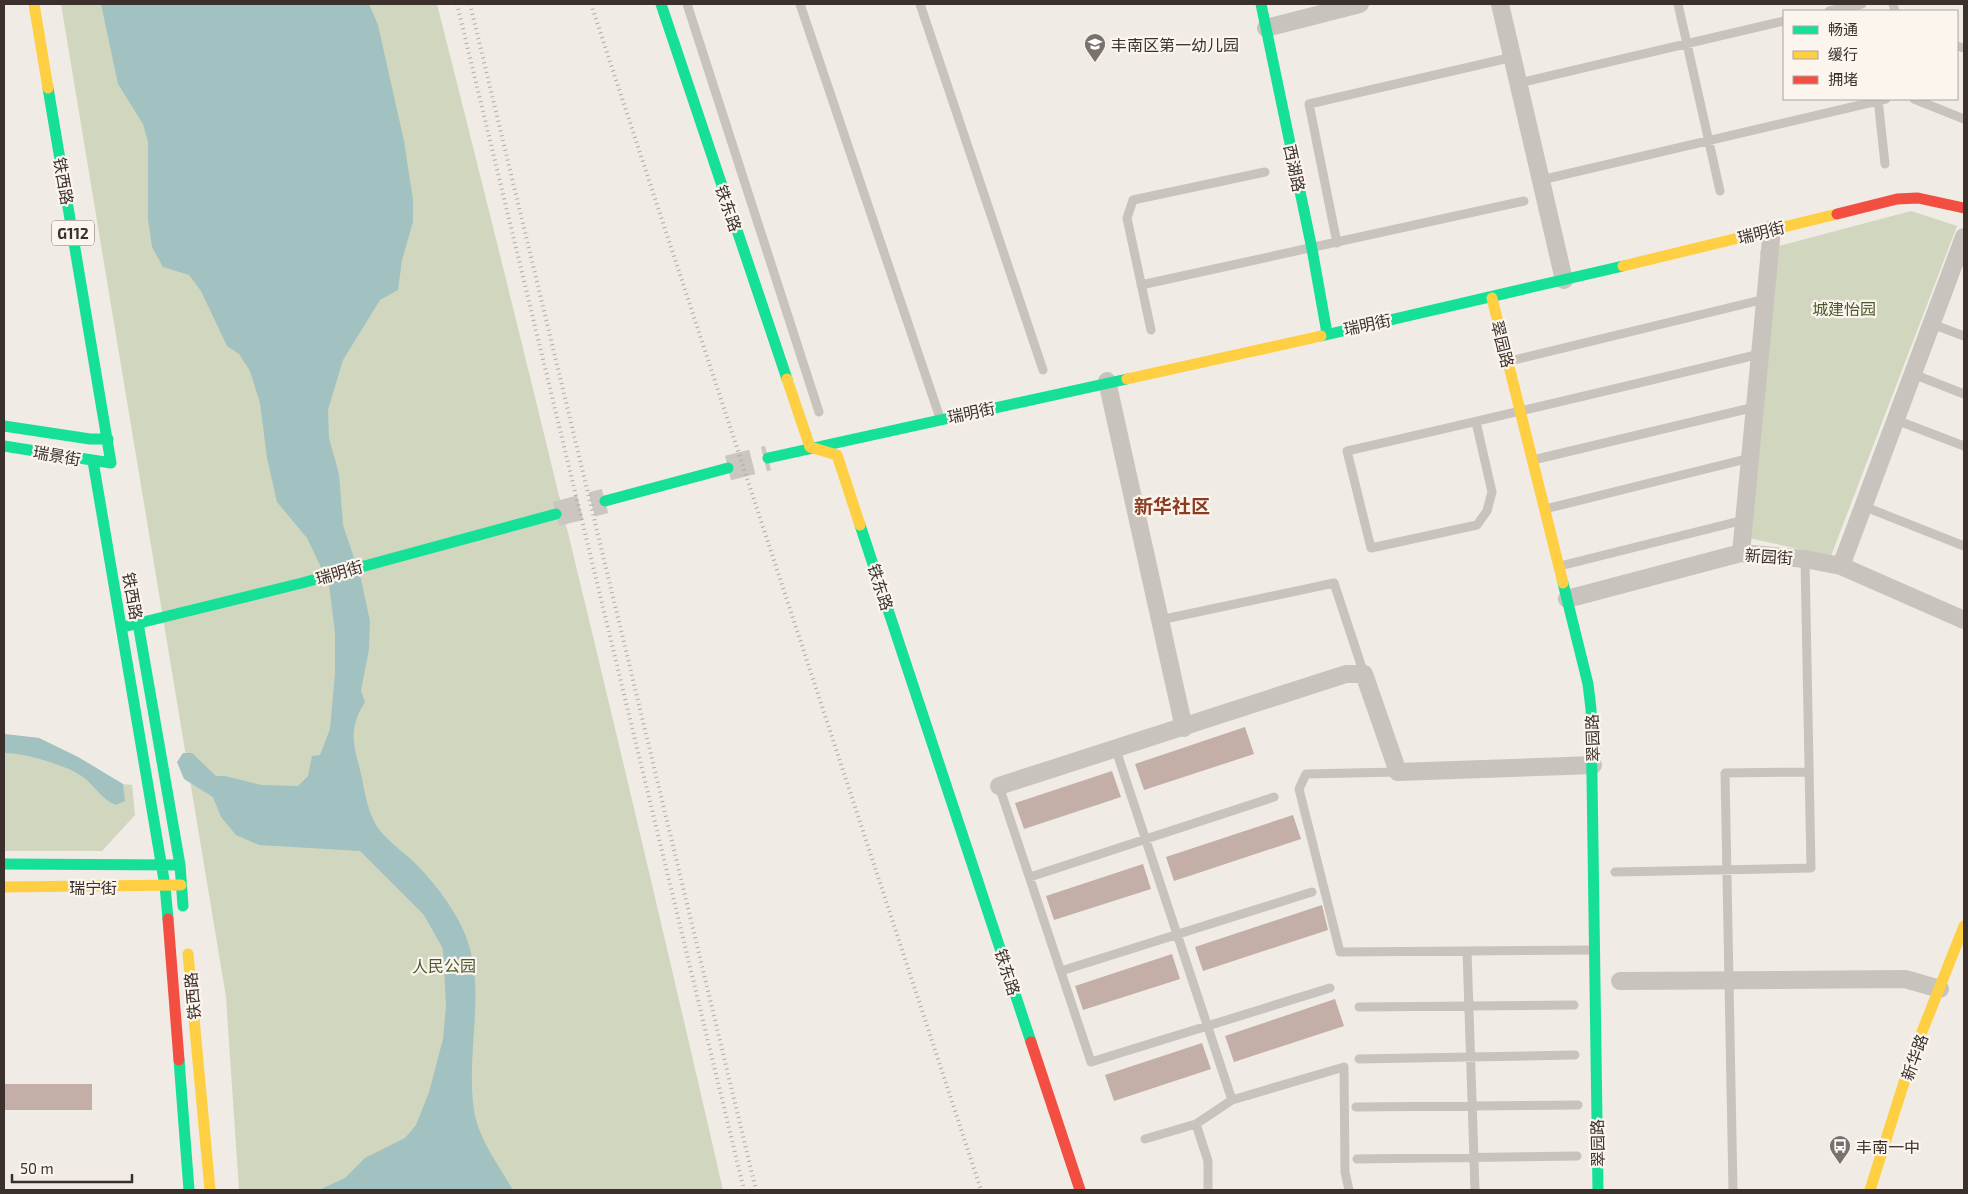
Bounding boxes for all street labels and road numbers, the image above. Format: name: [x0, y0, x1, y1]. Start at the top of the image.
street label: 西湖路: [1281, 143, 1309, 193]
street label: 铁西路: [50, 156, 78, 206]
street label: 铁东路: [712, 182, 746, 234]
street label: 瑞明街: [1735, 217, 1787, 247]
road number: G112: [52, 220, 94, 246]
street label: 瑞明街: [1342, 310, 1392, 338]
street label: 翠园路: [1488, 318, 1518, 370]
street label: 瑞明街: [946, 398, 996, 426]
street label: 瑞景街: [32, 441, 82, 469]
street label: 新园街: [1744, 545, 1794, 567]
street label: 瑞明街: [313, 556, 365, 588]
street label: 铁东路: [865, 561, 897, 613]
street label: 铁西路: [119, 571, 147, 621]
street label: 翠园路: [1582, 714, 1602, 762]
street label: 瑞宁街: [69, 878, 117, 897]
street label: 铁东路: [992, 946, 1024, 998]
street label: 铁西路: [180, 971, 204, 1021]
street label: 新华路: [1897, 1031, 1931, 1083]
street label: 翠园路: [1587, 1119, 1607, 1167]

